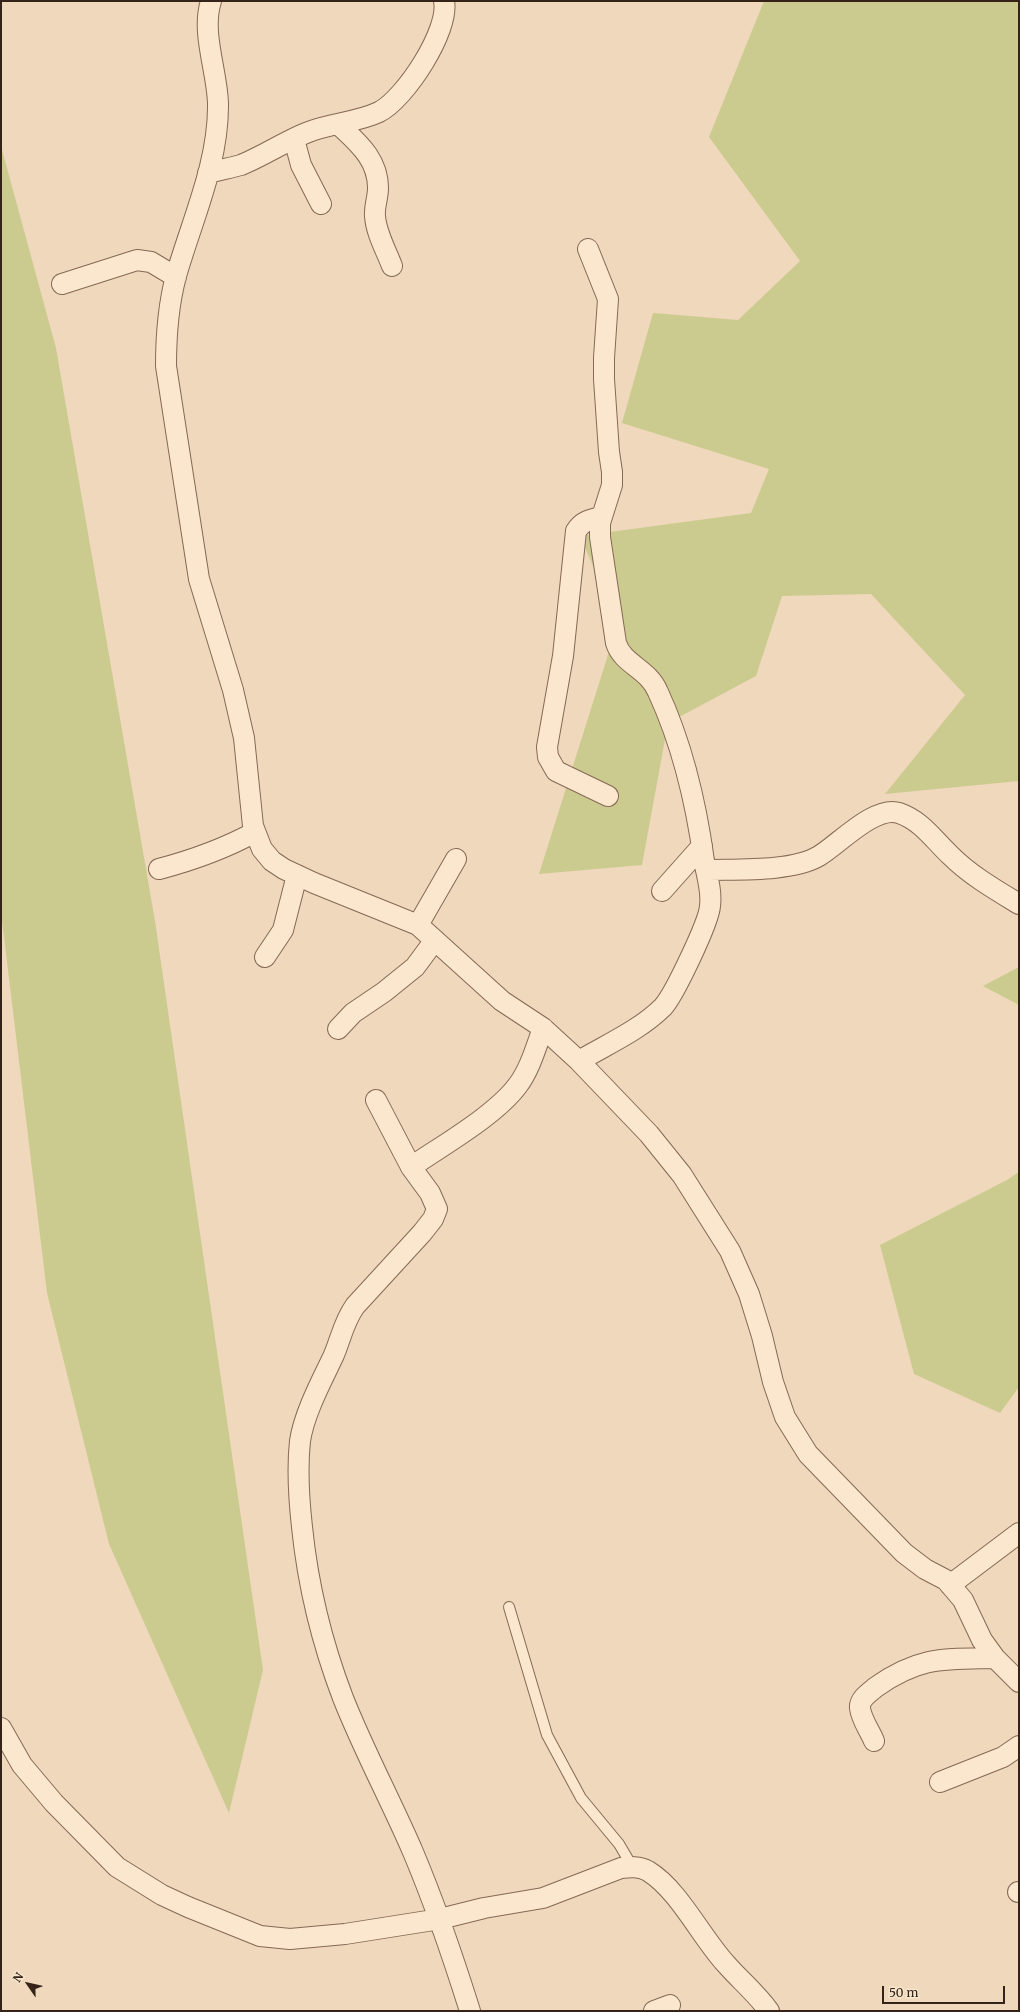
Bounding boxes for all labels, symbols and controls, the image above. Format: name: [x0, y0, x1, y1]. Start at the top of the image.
north arrow: [8, 1964, 48, 2004]
text: N: [10, 1970, 26, 1985]
scale bar: [884, 1978, 1007, 2004]
text: 50 m: [889, 1985, 918, 2000]

